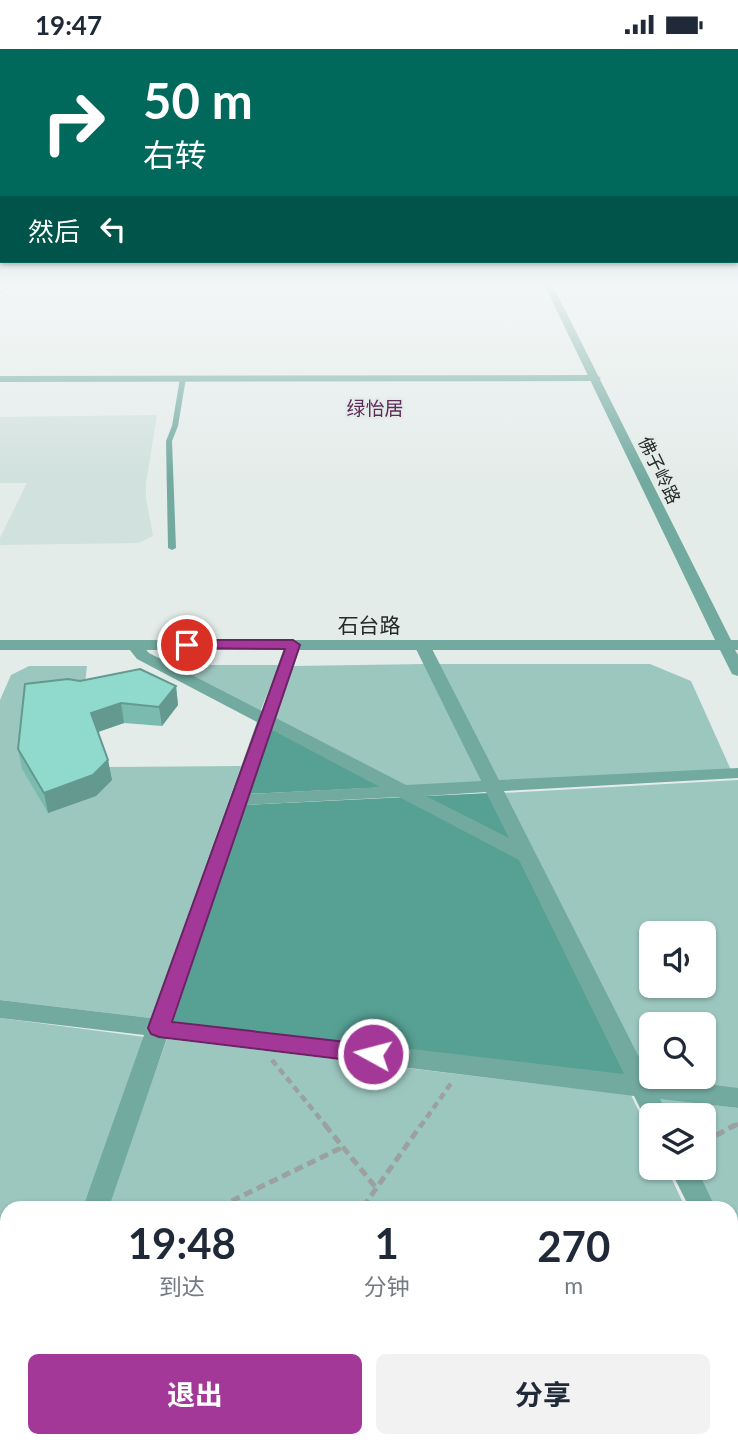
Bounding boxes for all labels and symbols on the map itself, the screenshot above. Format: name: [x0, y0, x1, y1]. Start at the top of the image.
district label: 绿怡居: [346, 396, 404, 419]
street label: 佛子岭路: [634, 433, 686, 507]
street label: 石台路: [338, 612, 401, 637]
pin: [157, 615, 217, 675]
position arrow: [336, 1017, 410, 1091]

